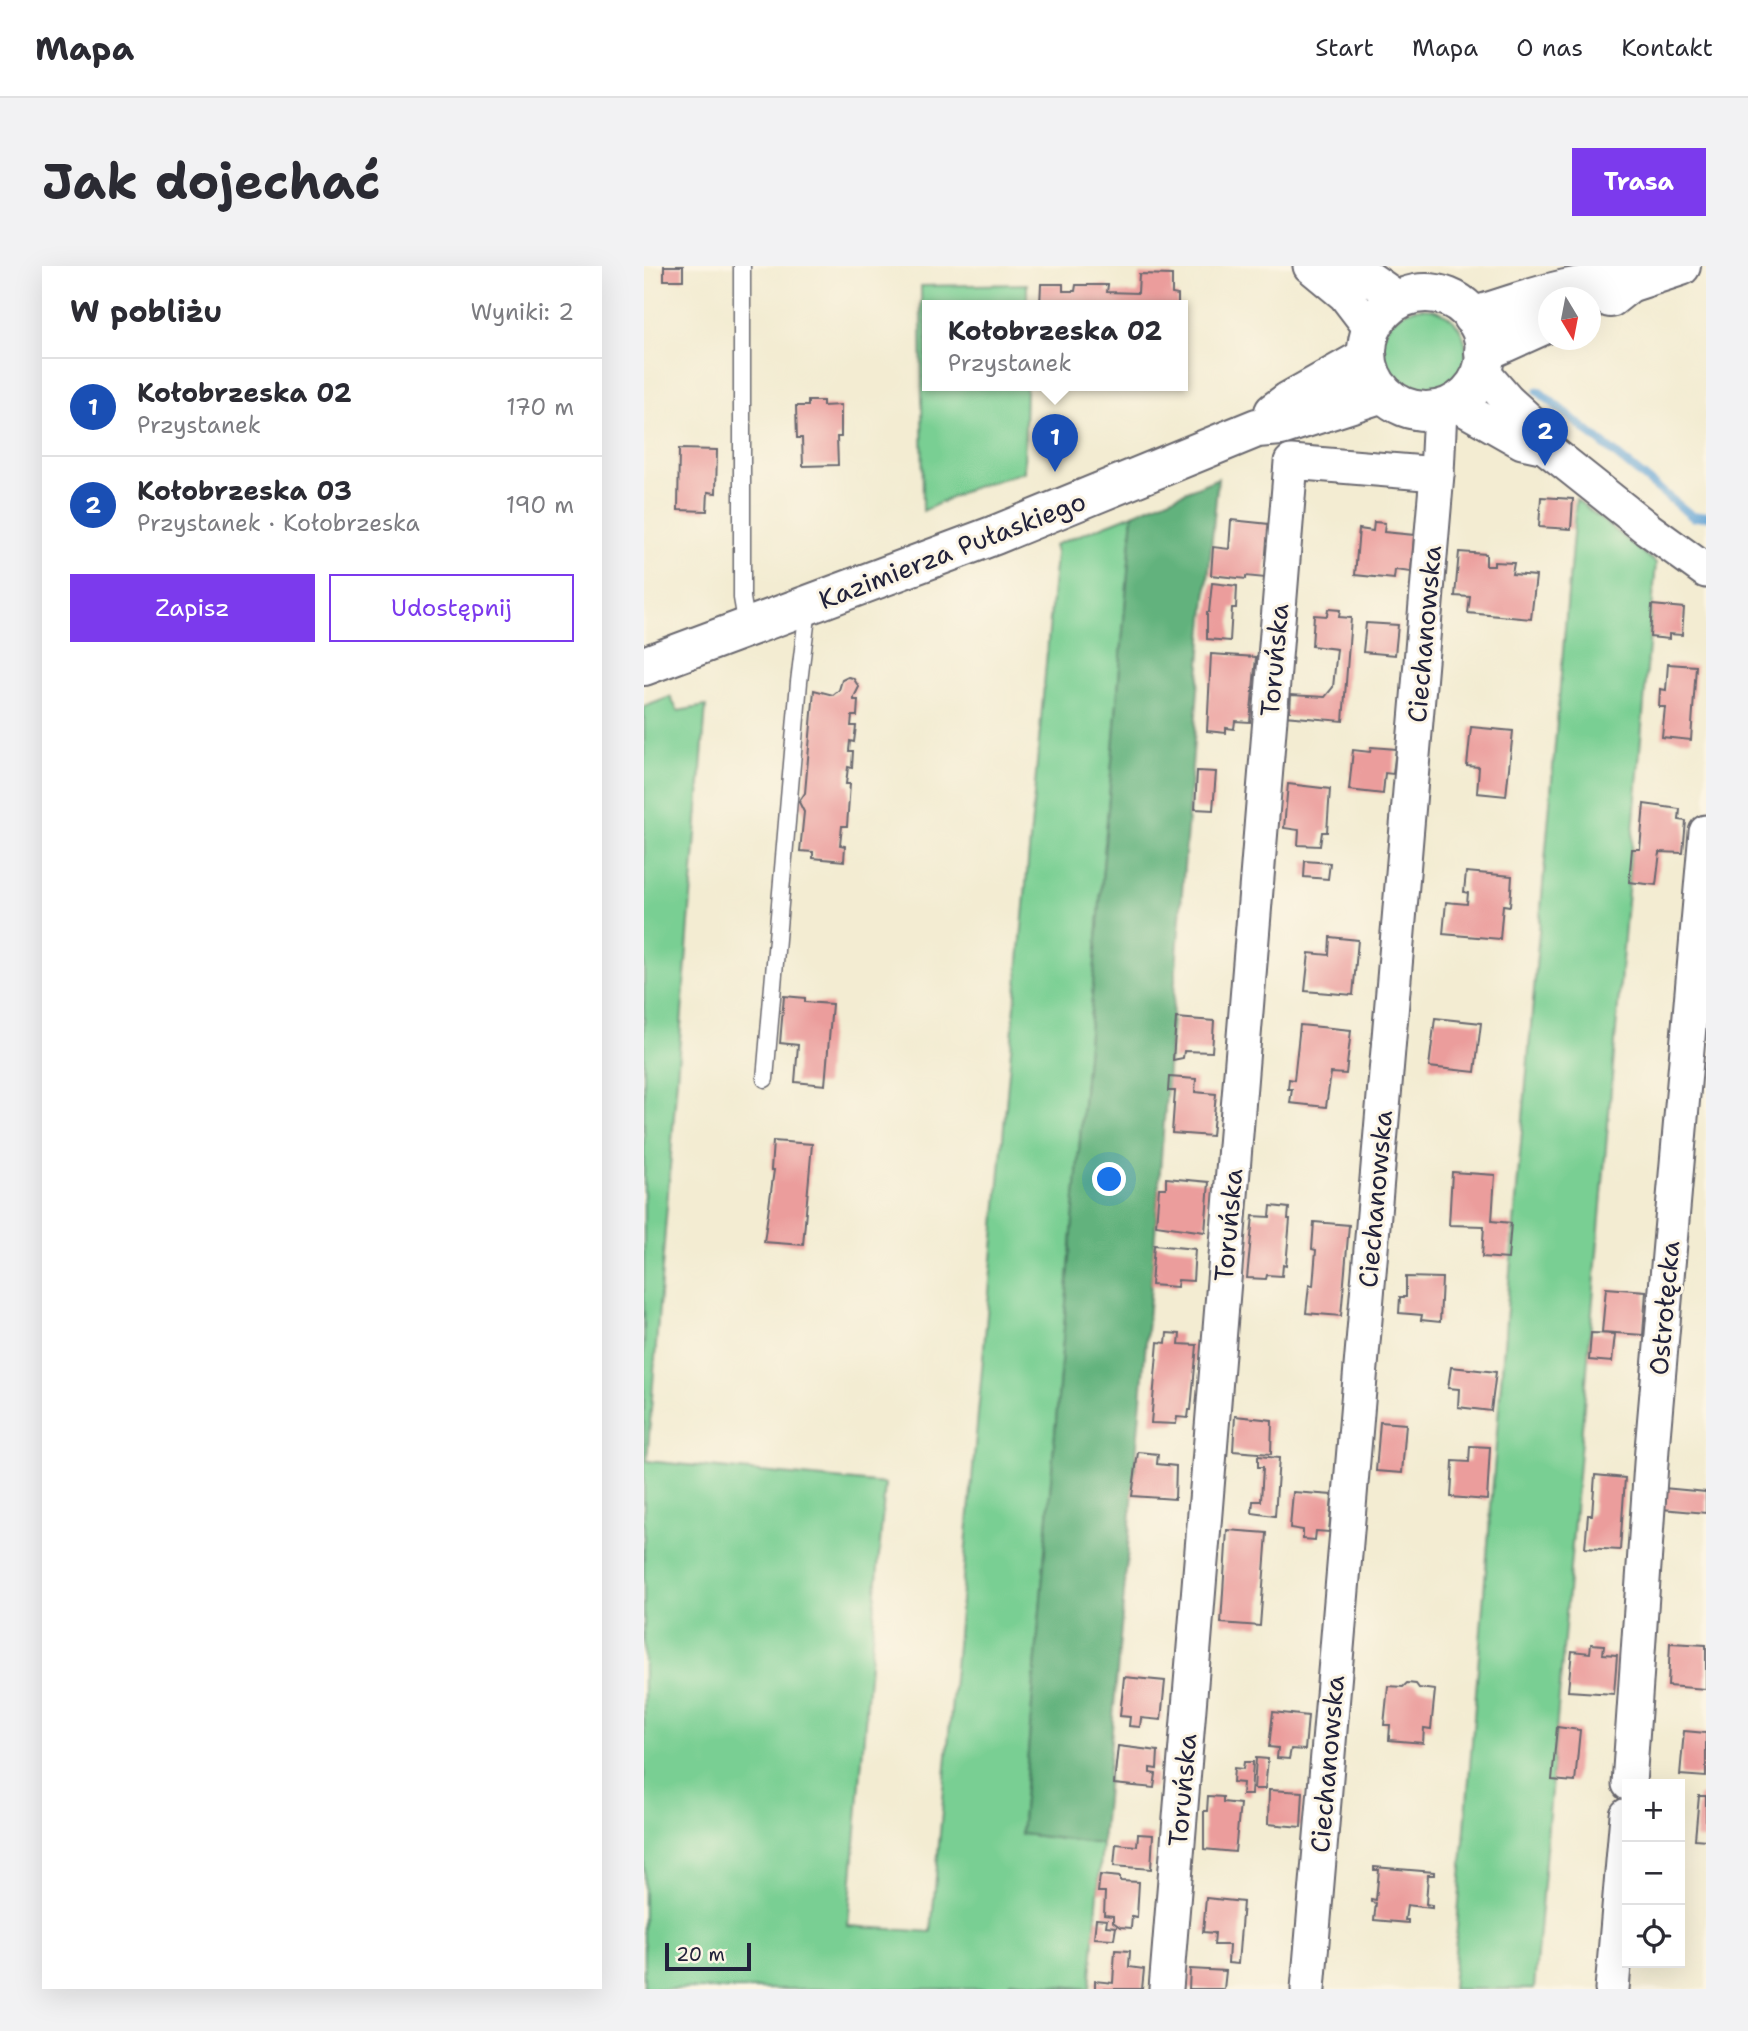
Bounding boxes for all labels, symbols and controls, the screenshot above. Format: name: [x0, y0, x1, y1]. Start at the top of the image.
text: Mapa: [35, 26, 134, 71]
text: Start: [1315, 32, 1374, 64]
text: Mapa: [1412, 32, 1478, 64]
text: O nas: [1516, 32, 1583, 64]
text: Kontakt: [1621, 32, 1713, 64]
button: Trasa: [1572, 148, 1706, 216]
text: Jak dojechać: [42, 149, 381, 215]
north arrow: [1538, 287, 1601, 350]
text: W pobliżu: [70, 291, 222, 332]
text: Wyniki: 2: [470, 297, 574, 327]
popup: [922, 300, 1188, 391]
text: Kołobrzeska 02: [948, 313, 1162, 348]
text: Przystanek: [948, 348, 1072, 378]
text: Kołobrzeska 02: [137, 375, 352, 410]
text: 1: [88, 392, 98, 422]
text: 170 m: [506, 392, 574, 422]
pin: 2: [1522, 408, 1568, 466]
text: Przystanek: [137, 410, 261, 440]
pin: 1: [1032, 414, 1078, 472]
text: Kołobrzeska 03: [137, 473, 352, 508]
street label: Kazimierza Pułaskiego: [813, 483, 1091, 617]
text: 2: [85, 490, 101, 520]
text: 190 m: [506, 490, 574, 520]
text: Przystanek · Kołobrzeska: [137, 508, 420, 538]
street label: Ciechanowska: [1399, 544, 1449, 724]
button: Zapisz: [70, 574, 315, 642]
button: Udostępnij: [329, 574, 574, 642]
street label: Toruńska: [1252, 602, 1296, 718]
street label: Ciechanowska: [1350, 1109, 1400, 1289]
your location: [1092, 1162, 1126, 1196]
street label: Toruńska: [1206, 1167, 1250, 1283]
street label: Ostrołęcka: [1641, 1239, 1687, 1377]
street label: Ciechanowska: [1302, 1674, 1352, 1854]
street label: Toruńska: [1160, 1732, 1204, 1848]
map controls: [1622, 1779, 1685, 1968]
button: +: [1622, 1779, 1685, 1842]
button: −: [1622, 1842, 1685, 1905]
button: locate: [1622, 1905, 1685, 1968]
scale bar: [665, 1940, 751, 1972]
text: 20 m: [676, 1942, 725, 1967]

